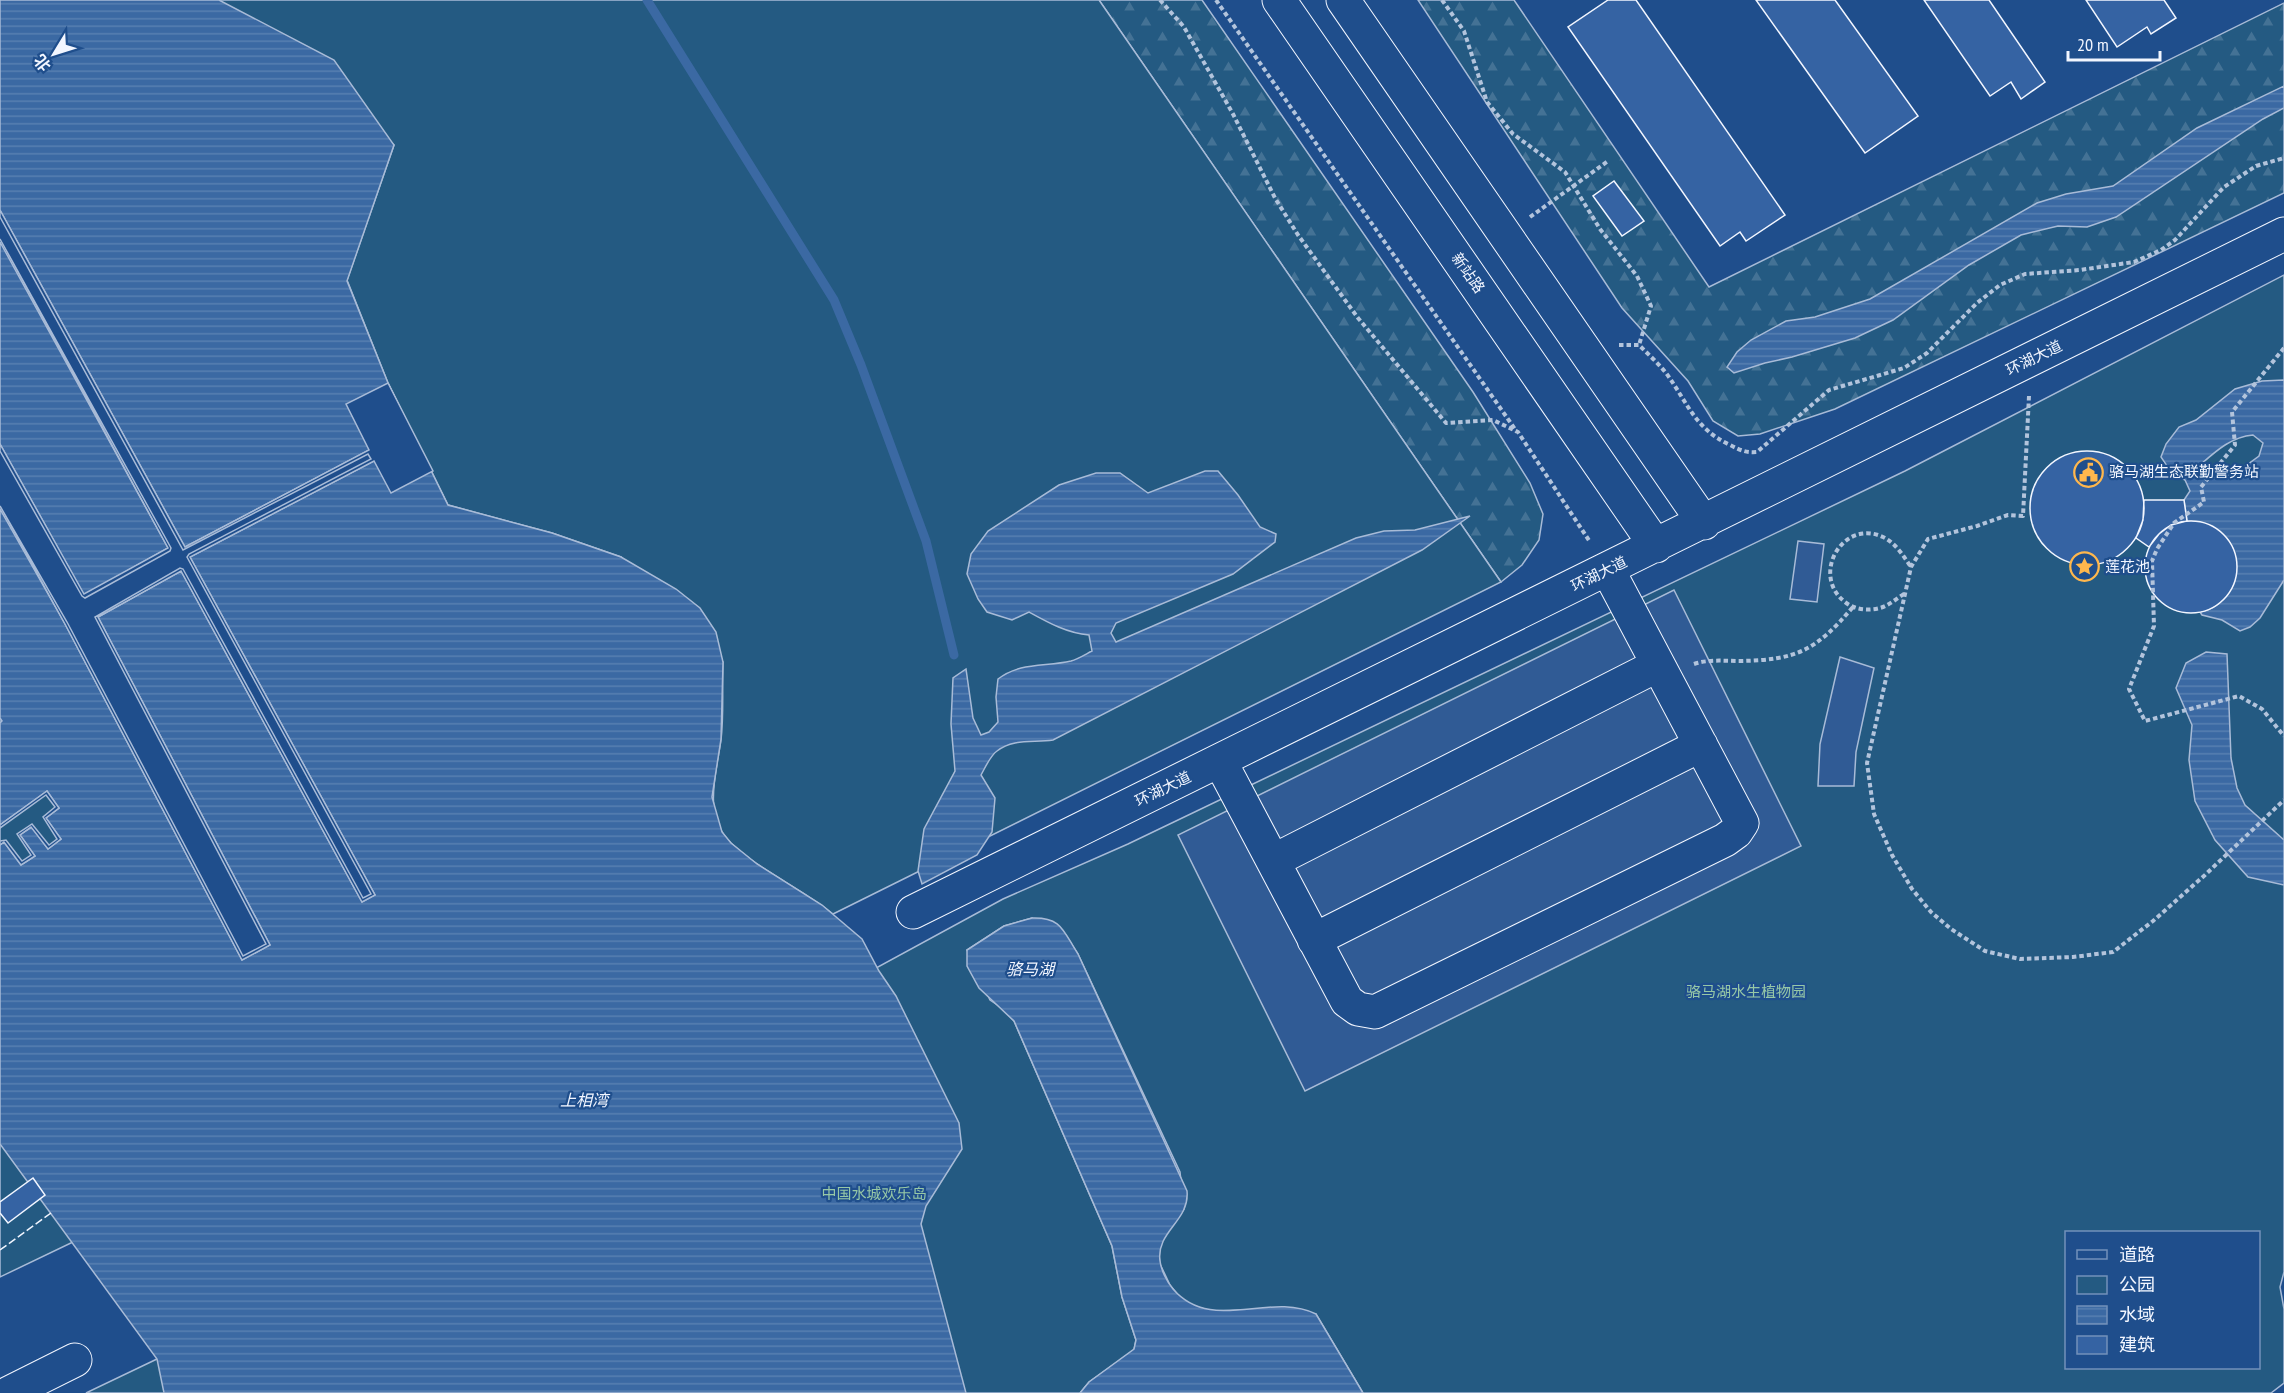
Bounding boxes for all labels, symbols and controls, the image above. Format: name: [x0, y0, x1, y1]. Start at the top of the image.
north arrow: [24, 24, 84, 84]
scale bar: [2068, 24, 2160, 62]
text: 20 m: [2077, 33, 2109, 56]
text: 北: [29, 51, 55, 76]
street label: 新站路: [1448, 249, 1489, 297]
street label: 环湖大道: [2003, 336, 2065, 379]
public building icon: 骆马湖生态联勤警务站: [2072, 456, 2104, 488]
place label: 骆马湖生态联勤警务站: [2109, 462, 2259, 481]
place icon: 莲花池: [2068, 551, 2100, 583]
street label: 环湖大道: [1568, 552, 1630, 595]
place label: 莲花池: [2105, 557, 2150, 576]
street label: 环湖大道: [1132, 767, 1194, 810]
water label: 骆马湖: [1006, 959, 1057, 979]
park label: 骆马湖水生植物园: [1686, 982, 1806, 1001]
water label: 上相湾: [560, 1090, 611, 1110]
park label: 中国水城欢乐岛: [821, 1184, 927, 1203]
legend: [2065, 1231, 2260, 1369]
text: 道路: [2119, 1243, 2155, 1266]
text: 公园: [2119, 1273, 2155, 1296]
text: 水域: [2119, 1303, 2155, 1326]
text: 建筑: [2119, 1333, 2155, 1356]

